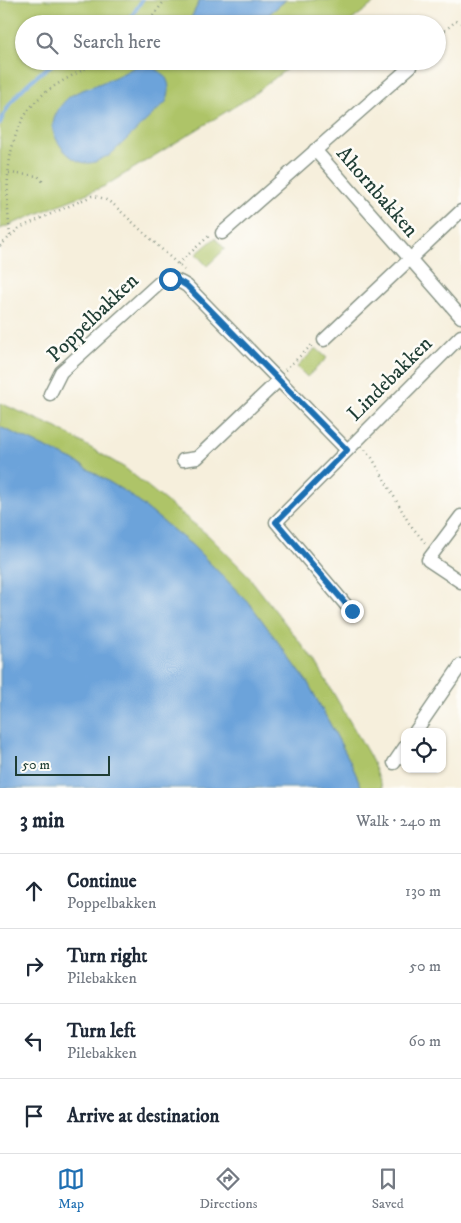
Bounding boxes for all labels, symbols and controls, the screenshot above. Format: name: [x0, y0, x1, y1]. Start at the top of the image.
search box: [15, 15, 446, 70]
icon: search: [33, 29, 61, 57]
text: Search here: [73, 31, 161, 54]
street label: Ahornbakken: [330, 141, 424, 243]
street label: Poppelbakken: [42, 268, 144, 368]
route start: [159, 268, 182, 291]
street label: Lindebakken: [342, 331, 438, 427]
route end: [341, 600, 364, 623]
map controls: [401, 728, 446, 773]
button: locate: [401, 728, 446, 773]
scale bar: [15, 753, 110, 776]
text: 50 m: [22, 756, 50, 774]
text: 3 min: [20, 808, 65, 834]
text: Walk · 240 m: [356, 811, 441, 831]
text: Continue: [67, 870, 137, 893]
icon: ahead: [20, 877, 48, 905]
text: 130 m: [405, 881, 441, 901]
text: Poppelbakken: [67, 893, 156, 913]
text: Turn right: [67, 945, 147, 968]
icon: right: [20, 952, 48, 980]
text: 50 m: [409, 956, 441, 976]
text: Pilebakken: [67, 968, 137, 988]
text: Turn left: [67, 1020, 136, 1043]
icon: left: [20, 1027, 48, 1055]
text: 60 m: [409, 1031, 441, 1051]
text: Pilebakken: [67, 1043, 137, 1063]
icon: arrive: [20, 1102, 48, 1130]
text: Arrive at destination: [67, 1105, 219, 1128]
tab: Map: [57, 1165, 85, 1213]
tab: Directions: [199, 1165, 257, 1213]
tab: Saved: [372, 1165, 404, 1213]

